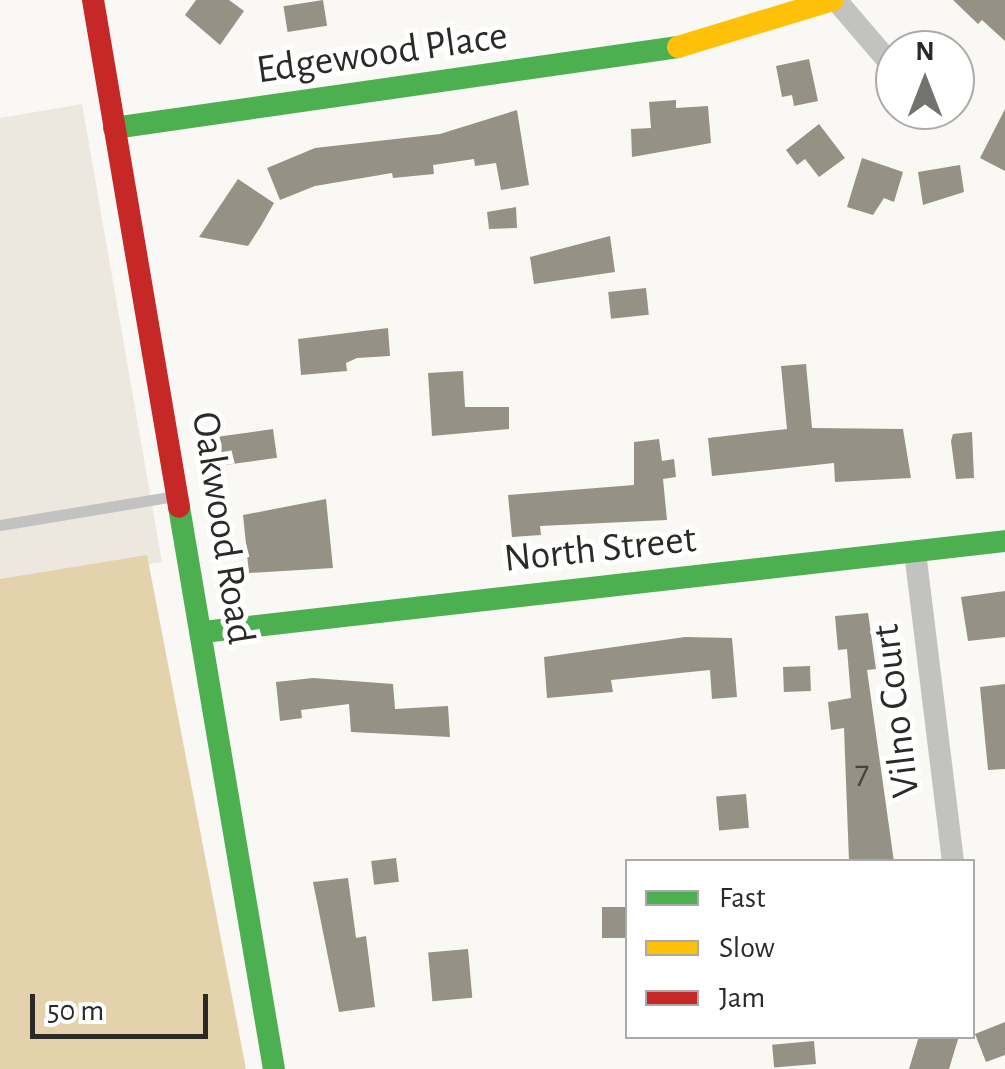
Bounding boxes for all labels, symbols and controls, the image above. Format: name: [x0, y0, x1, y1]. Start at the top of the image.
street label: Edgewood Place: [253, 12, 511, 94]
north arrow: [875, 30, 975, 130]
text: N: [915, 38, 935, 66]
street label: Oakwood Road: [181, 408, 265, 648]
street label: North Street: [502, 515, 698, 583]
street label: Vilno Court: [862, 622, 930, 800]
house number: 7: [855, 752, 869, 794]
legend: [625, 859, 975, 1039]
text: Fast: [719, 883, 766, 913]
text: Slow: [719, 933, 775, 963]
scale bar: [35, 974, 212, 1036]
text: Jam: [719, 983, 765, 1013]
text: 50 m: [47, 996, 104, 1026]

